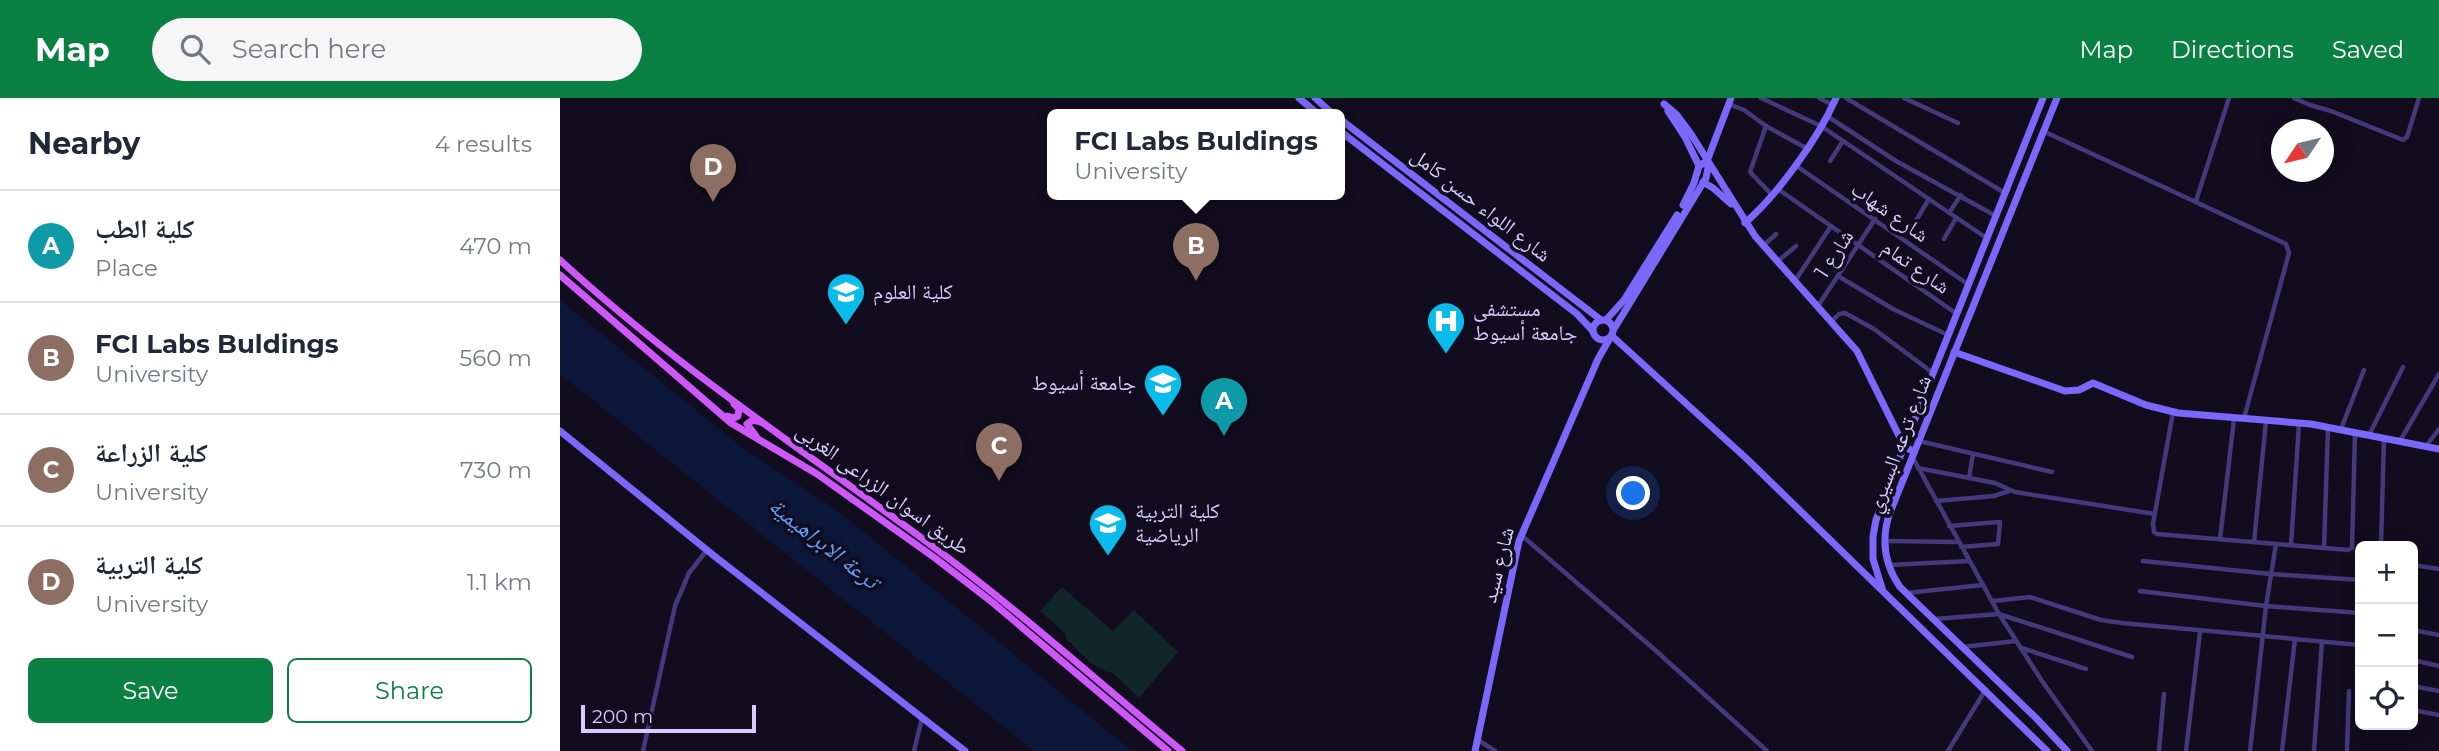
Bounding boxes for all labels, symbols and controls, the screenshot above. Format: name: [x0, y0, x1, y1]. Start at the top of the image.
search box: [152, 18, 642, 81]
text: Map: [35, 29, 110, 69]
icon: search: [176, 30, 214, 68]
text: Search here: [232, 33, 386, 65]
text: Map: [2080, 35, 2133, 64]
text: Directions: [2171, 35, 2294, 64]
text: Saved: [2332, 35, 2404, 64]
popup: [1047, 109, 1345, 200]
north arrow: [2271, 119, 2334, 182]
text: Nearby: [28, 125, 140, 162]
text: FCI Labs Buldings: [1074, 125, 1318, 157]
text: 4 results: [435, 130, 532, 158]
street label: شارع اللواء حسن كامل: [1406, 142, 1556, 268]
pin: D: [690, 144, 736, 202]
text: University: [1074, 157, 1188, 185]
street label: شارع شهاب: [1846, 176, 1934, 248]
text: كلية الطب: [95, 213, 194, 245]
pin: B: [1173, 223, 1219, 281]
street label: شارع 1: [1809, 225, 1859, 283]
text: A: [42, 232, 60, 260]
text: 470 m: [459, 232, 532, 260]
street label: شارع تمام: [1876, 234, 1955, 301]
text: Place: [95, 254, 158, 282]
school or university icon: كلية العلوم: [825, 271, 867, 326]
place label: كلية العلوم: [873, 279, 953, 306]
place label: مستشفی جامعة أسيوط: [1473, 296, 1577, 345]
hospital icon: مستشفی جامعة أسيوط: [1425, 300, 1467, 355]
text: FCI Labs Buldings: [95, 328, 339, 360]
text: B: [42, 344, 60, 372]
text: 560 m: [459, 344, 532, 372]
text: University: [95, 360, 208, 388]
school or university icon: جامعة أسيوط: [1142, 362, 1184, 417]
place label: جامعة أسيوط: [1032, 370, 1136, 395]
street label: شارع ترعه البسيري: [1861, 372, 1940, 518]
pin: A: [1201, 378, 1247, 436]
street label: طريق اسوان الزراعى الغربى: [791, 417, 975, 561]
pin: C: [976, 423, 1022, 481]
text: كلية الزراعة: [95, 437, 208, 469]
text: C: [43, 456, 59, 484]
text: 730 m: [460, 456, 532, 484]
your location: [1616, 476, 1650, 510]
text: University: [95, 478, 208, 506]
water label: ترعة الابراهيمية: [763, 491, 889, 598]
place label: كلية التربية الرياضية: [1135, 498, 1220, 547]
school or university icon: كلية التربية الرياضية: [1087, 502, 1129, 557]
street label: شارع سيد: [1476, 525, 1520, 605]
map controls: [2355, 541, 2418, 730]
button: +: [2355, 541, 2418, 604]
text: كلية التربية: [95, 549, 203, 581]
text: D: [42, 568, 61, 596]
text: 1.1 km: [467, 568, 532, 596]
text: University: [95, 590, 208, 618]
button: −: [2355, 604, 2418, 667]
button: Save: [28, 658, 273, 723]
button: Share: [287, 658, 532, 723]
button: locate: [2355, 667, 2418, 730]
scale bar: [581, 702, 756, 734]
text: 200 m: [592, 705, 653, 728]

